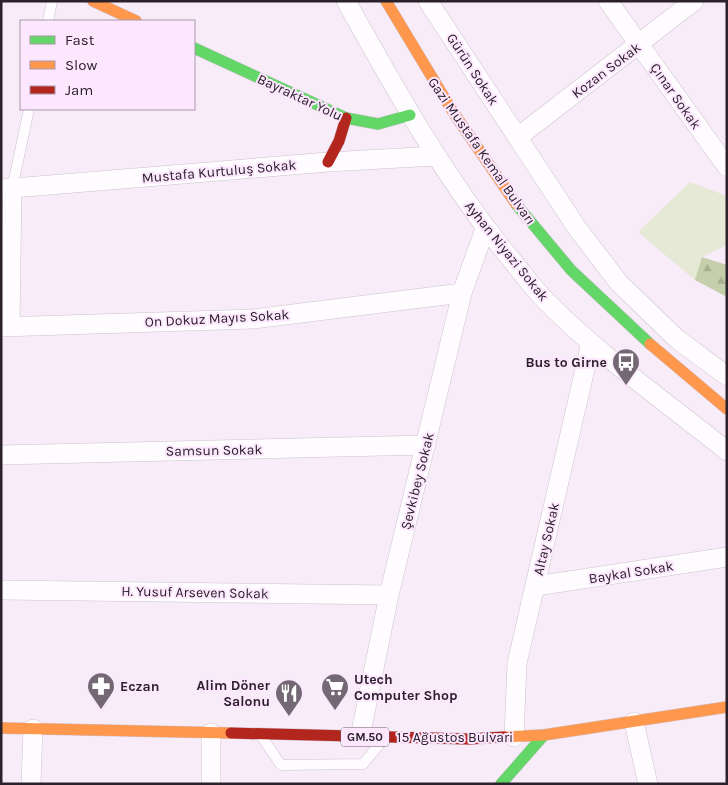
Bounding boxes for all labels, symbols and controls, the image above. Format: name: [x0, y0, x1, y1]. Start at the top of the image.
legend: [20, 20, 195, 110]
street label: Gürün Sokak: [443, 30, 502, 109]
text: Fast: [65, 31, 95, 49]
street label: Kozan Sokak: [568, 39, 644, 102]
text: Slow: [65, 56, 97, 74]
street label: Çınar Sokak: [647, 60, 705, 133]
street label: Bayraktar Yolu: [255, 70, 345, 125]
street label: Gazi Mustafa Kemal Bulvarı: [424, 74, 539, 228]
text: Jam: [65, 81, 93, 99]
street label: Mustafa Kurtuluş Sokak: [141, 156, 297, 187]
street label: Ayhan Niyazi Sokak: [461, 198, 552, 305]
street label: On Dokuz Mayıs Sokak: [144, 306, 290, 331]
bus stop icon: Bus to Girne: [611, 347, 641, 386]
place label: Bus to Girne: [526, 354, 607, 371]
street label: Şevkibey Sokak: [397, 431, 438, 532]
street label: Samsun Sokak: [166, 441, 262, 460]
street label: Altay Sokak: [530, 501, 563, 577]
street label: Baykal Sokak: [588, 557, 675, 588]
street label: H. Yusuf Arseven Sokak: [121, 583, 269, 602]
pharmacy icon: Eczan: [86, 671, 116, 710]
place label: Utech Computer Shop: [354, 671, 458, 704]
supermarket icon: Utech Computer Shop: [320, 672, 350, 711]
place label: Alim Döner Salonu: [196, 677, 270, 710]
place label: Eczan: [120, 678, 159, 695]
restaurant icon: Alim Döner Salonu: [274, 678, 304, 717]
road number: GM.50: [341, 728, 389, 746]
street label: 15 Ağustos Bulvari: [397, 729, 513, 746]

